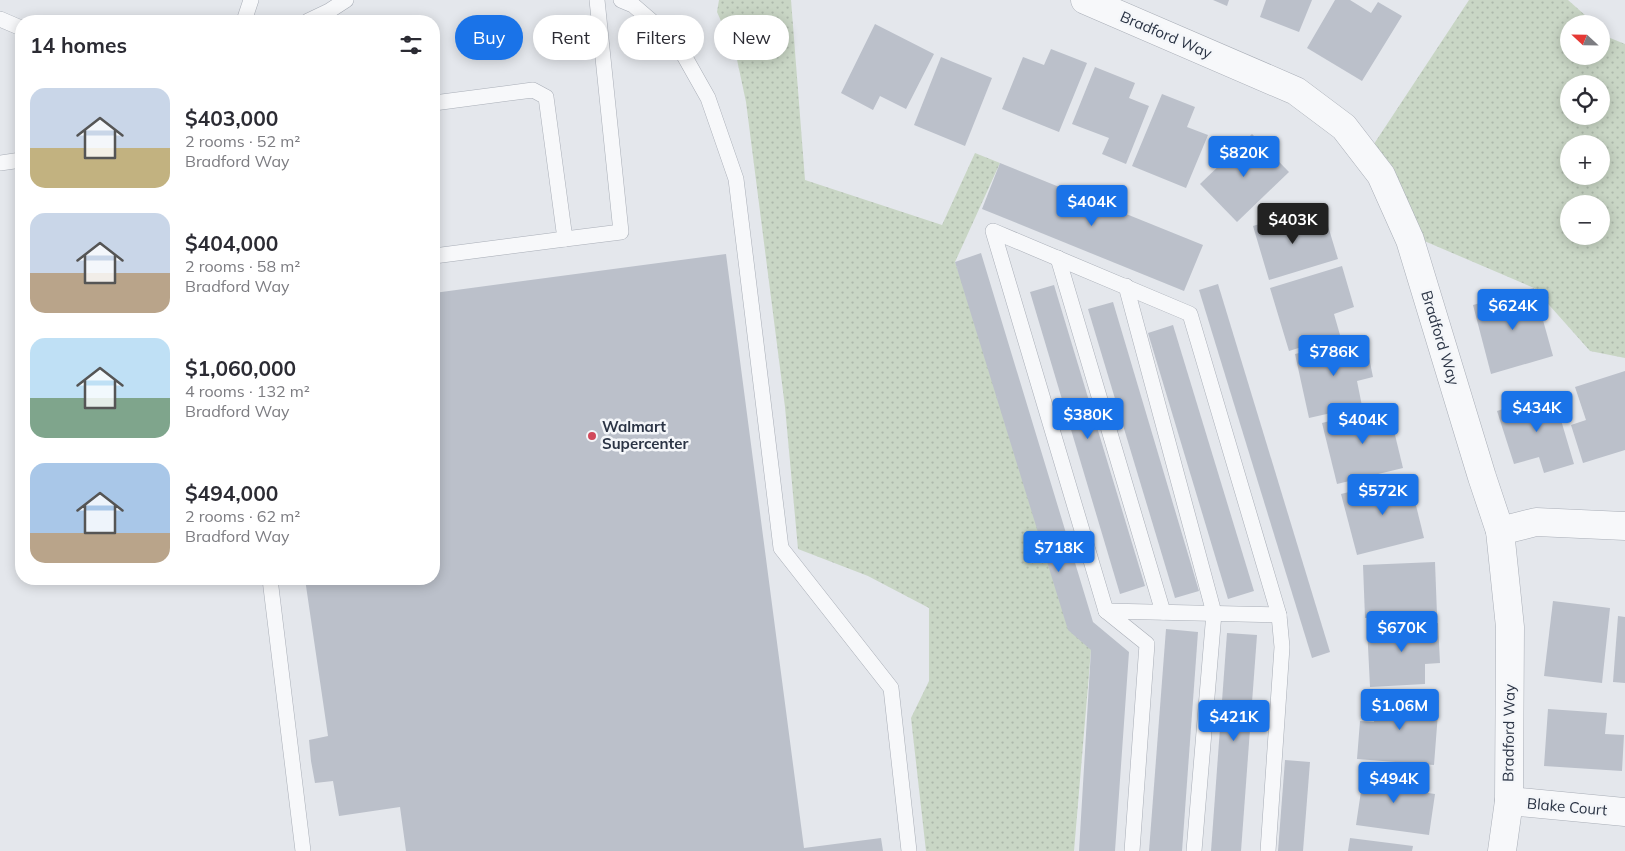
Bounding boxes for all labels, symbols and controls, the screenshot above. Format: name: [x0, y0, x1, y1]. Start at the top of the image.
street label: Bradford Way: [1117, 7, 1215, 62]
chip: Buy: [455, 15, 523, 60]
chip: Rent: [533, 15, 608, 60]
chip: Filters: [618, 15, 704, 60]
chip: New: [714, 15, 789, 60]
north arrow: [1560, 15, 1610, 65]
map controls: [1560, 15, 1610, 245]
icon: filters: [397, 31, 425, 59]
text: 14 homes: [30, 32, 127, 58]
button: locate: [1560, 75, 1610, 125]
text: $403,000: [185, 105, 278, 131]
icon: home: [70, 108, 130, 168]
text: 2 rooms · 52 m²: [185, 131, 300, 151]
button: +: [1560, 135, 1610, 185]
pin: $820K: [1209, 136, 1279, 178]
text: $820K: [1219, 142, 1269, 162]
text: Bradford Way: [185, 151, 290, 171]
pin: $404K: [1057, 184, 1127, 227]
text: $404K: [1067, 191, 1117, 211]
button: −: [1560, 195, 1610, 245]
pin: $403K: [1258, 202, 1328, 245]
text: $403K: [1268, 209, 1318, 229]
text: $404,000: [185, 230, 278, 256]
icon: home: [70, 233, 130, 293]
text: 2 rooms · 58 m²: [185, 256, 300, 276]
text: Bradford Way: [185, 276, 290, 296]
street label: Bradford Way: [1417, 288, 1464, 388]
pin: $624K: [1478, 288, 1548, 331]
text: $624K: [1488, 295, 1538, 315]
pin: $786K: [1299, 334, 1369, 377]
text: $786K: [1309, 341, 1359, 361]
text: $1,060,000: [185, 355, 296, 381]
icon: home: [70, 358, 130, 418]
text: 4 rooms · 132 m²: [185, 381, 310, 401]
pin: $434K: [1502, 390, 1572, 433]
text: $434K: [1512, 397, 1562, 417]
pin: $380K: [1053, 398, 1123, 440]
text: Bradford Way: [185, 401, 290, 421]
pin: $404K: [1328, 402, 1398, 445]
text: $380K: [1063, 404, 1113, 424]
text: $404K: [1338, 409, 1388, 429]
place label: Walmart Supercenter: [602, 417, 688, 453]
marker: Walmart Supercenter: [586, 430, 598, 442]
pin: $572K: [1348, 474, 1418, 516]
text: $494,000: [185, 480, 278, 506]
text: $572K: [1358, 480, 1408, 500]
icon: home: [70, 483, 130, 543]
text: 2 rooms · 62 m²: [185, 506, 300, 526]
text: Bradford Way: [185, 526, 290, 546]
pin: $718K: [1024, 530, 1094, 573]
text: $718K: [1034, 537, 1084, 557]
pin: $670K: [1367, 610, 1437, 653]
text: $670K: [1377, 617, 1427, 637]
street label: Bradford Way: [1498, 684, 1519, 782]
pin: $1.06M: [1359, 688, 1441, 731]
text: $1.06M: [1372, 695, 1428, 715]
pin: $421K: [1199, 700, 1269, 742]
text: $421K: [1209, 706, 1259, 726]
pin: $494K: [1359, 762, 1429, 804]
text: $494K: [1369, 768, 1419, 788]
street label: Blake Court: [1526, 794, 1608, 819]

